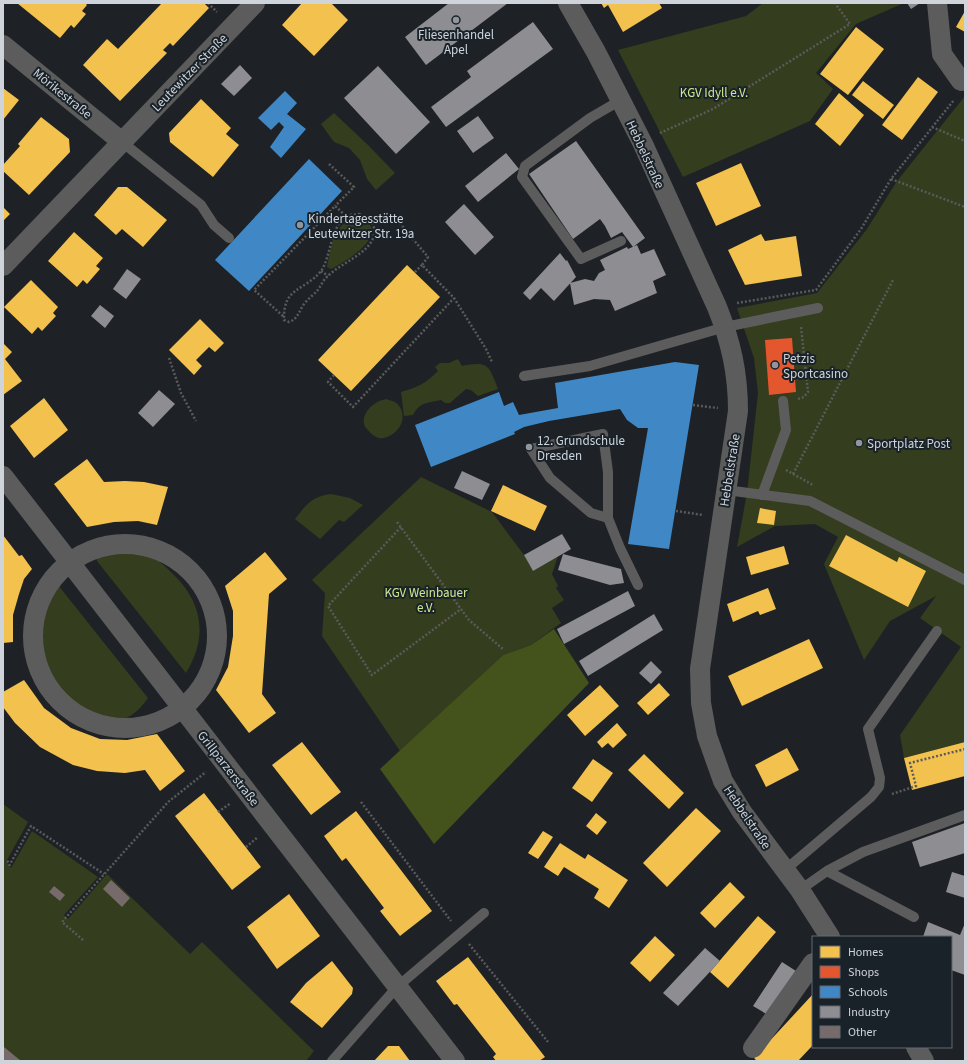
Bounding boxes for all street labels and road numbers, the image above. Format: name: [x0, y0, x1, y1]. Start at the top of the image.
street label: Leutewitzer Straße: [148, 30, 232, 116]
street label: Mörikestraße: [29, 64, 96, 123]
street label: Hebbelstraße: [621, 117, 669, 191]
street label: Hebbelstraße: [715, 433, 745, 508]
street label: Grillparzerstraße: [193, 727, 263, 810]
street label: Hebbelstraße: [719, 782, 775, 853]

